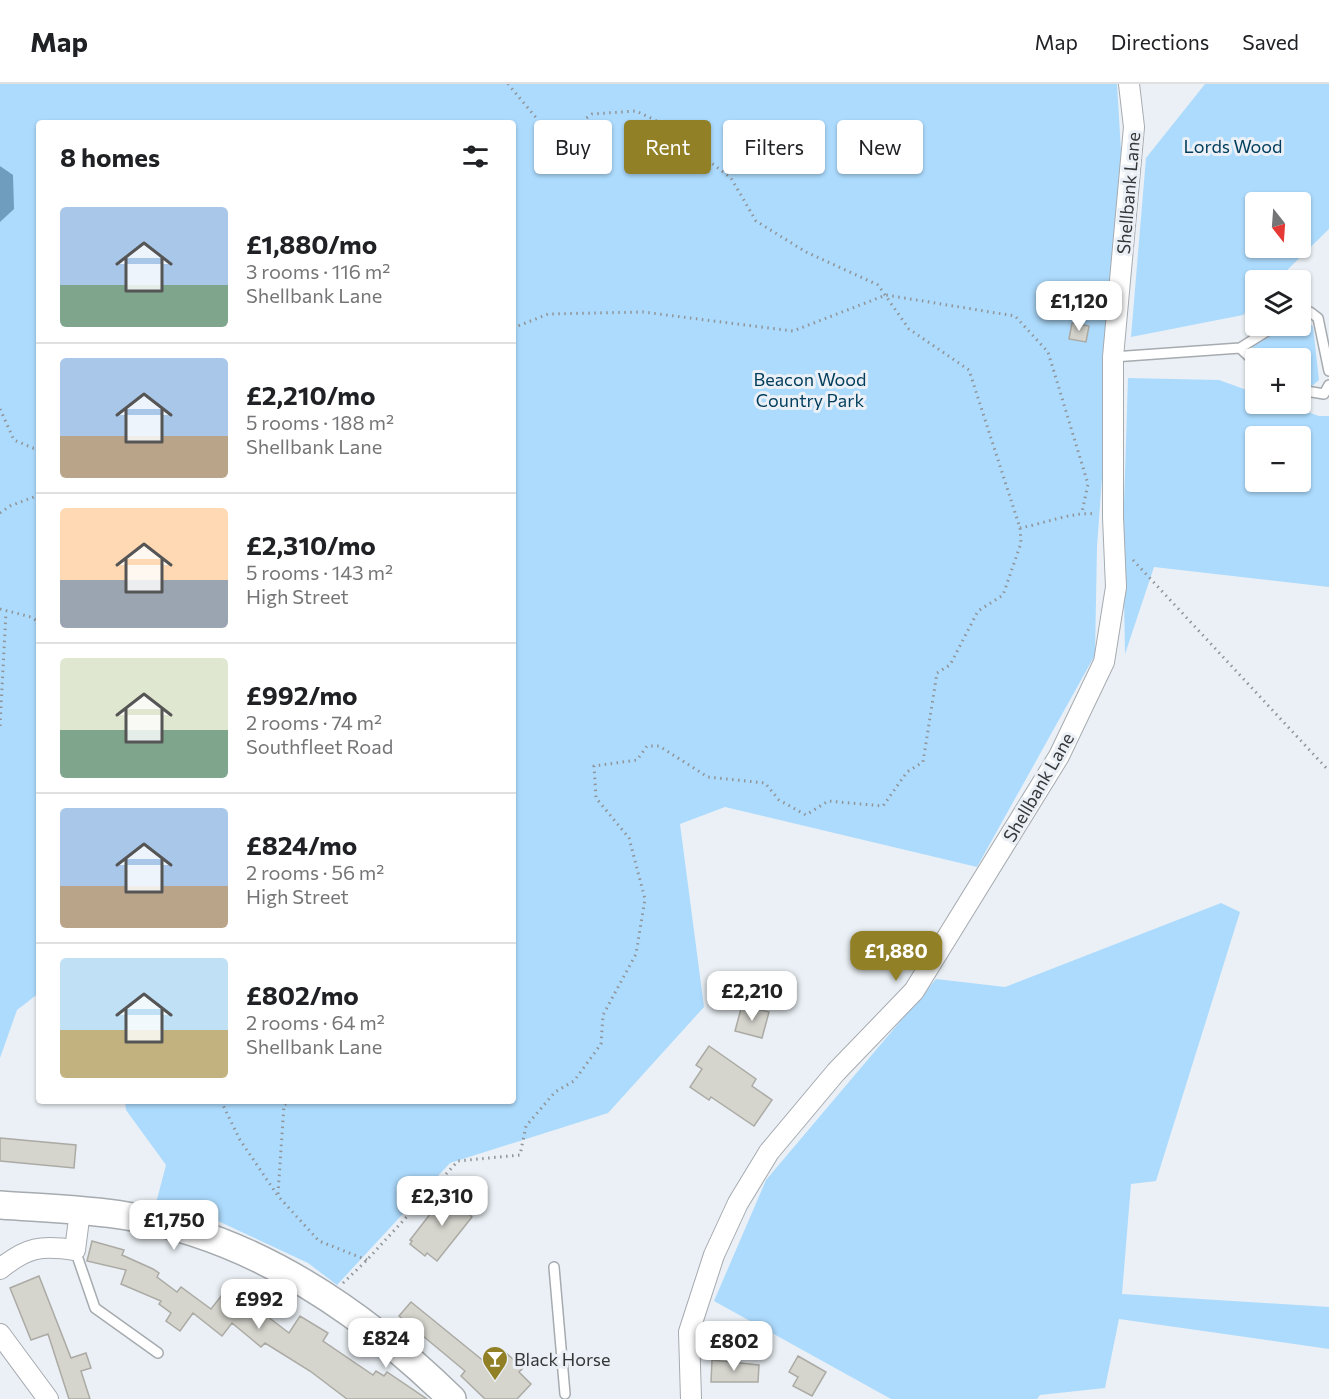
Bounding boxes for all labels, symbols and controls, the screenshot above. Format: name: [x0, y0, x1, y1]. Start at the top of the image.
text: Map: [30, 24, 88, 58]
text: Map: [1035, 29, 1078, 54]
text: Directions: [1111, 29, 1209, 54]
text: Saved: [1242, 29, 1299, 54]
chip: Buy: [534, 120, 612, 174]
chip: Rent: [624, 120, 711, 174]
chip: Filters: [723, 120, 825, 174]
chip: New: [837, 120, 923, 174]
street label: Shellbank Lane: [1112, 131, 1144, 255]
park label: Lords Wood: [1184, 135, 1282, 157]
icon: filters: [459, 140, 492, 173]
text: 8 homes: [60, 141, 160, 172]
north arrow: [1245, 192, 1311, 258]
map controls: [1245, 192, 1311, 492]
text: £1,880/mo: [246, 228, 377, 259]
icon: home: [108, 231, 180, 303]
text: 3 rooms · 116 m²: [246, 259, 390, 283]
button: layers: [1245, 270, 1311, 336]
pin: £1,120: [1030, 281, 1128, 332]
text: Shellbank Lane: [246, 283, 382, 307]
text: £1,120: [1050, 288, 1108, 312]
button: +: [1245, 348, 1311, 414]
park label: Beacon Wood Country Park: [754, 368, 866, 411]
text: £2,210/mo: [246, 379, 376, 410]
icon: home: [108, 382, 180, 454]
text: 5 rooms · 188 m²: [246, 410, 394, 434]
button: −: [1245, 426, 1311, 492]
text: Shellbank Lane: [246, 434, 382, 458]
text: £2,310/mo: [246, 529, 376, 560]
icon: home: [108, 532, 180, 604]
text: 5 rooms · 143 m²: [246, 560, 393, 584]
text: High Street: [246, 584, 349, 608]
text: £992/mo: [246, 679, 358, 710]
icon: home: [108, 682, 180, 754]
text: 2 rooms · 74 m²: [246, 710, 382, 734]
street label: Shellbank Lane: [998, 728, 1078, 846]
text: Southfleet Road: [246, 734, 393, 758]
text: £824/mo: [246, 829, 357, 860]
icon: home: [108, 832, 180, 904]
text: 2 rooms · 56 m²: [246, 860, 384, 884]
text: High Street: [246, 884, 349, 908]
pin: £1,880: [847, 931, 945, 982]
text: £1,880: [864, 938, 928, 962]
pin: £2,210: [703, 971, 801, 1022]
text: £2,210: [721, 978, 783, 1002]
text: £802/mo: [246, 979, 359, 1010]
icon: home: [108, 982, 180, 1054]
text: 2 rooms · 64 m²: [246, 1010, 385, 1034]
text: Shellbank Lane: [246, 1034, 382, 1058]
pin: £2,310: [393, 1176, 491, 1227]
text: £2,310: [411, 1183, 473, 1207]
pin: £1,750: [125, 1200, 223, 1251]
text: £1,750: [143, 1207, 205, 1231]
pin: £992: [223, 1279, 295, 1330]
text: £992: [235, 1286, 283, 1310]
pin: £824: [350, 1318, 422, 1369]
pin: £802: [698, 1321, 770, 1372]
text: £824: [362, 1325, 410, 1349]
text: £802: [709, 1328, 759, 1352]
bar icon: Black Horse: [480, 1344, 510, 1382]
place label: Black Horse: [514, 1348, 611, 1370]

